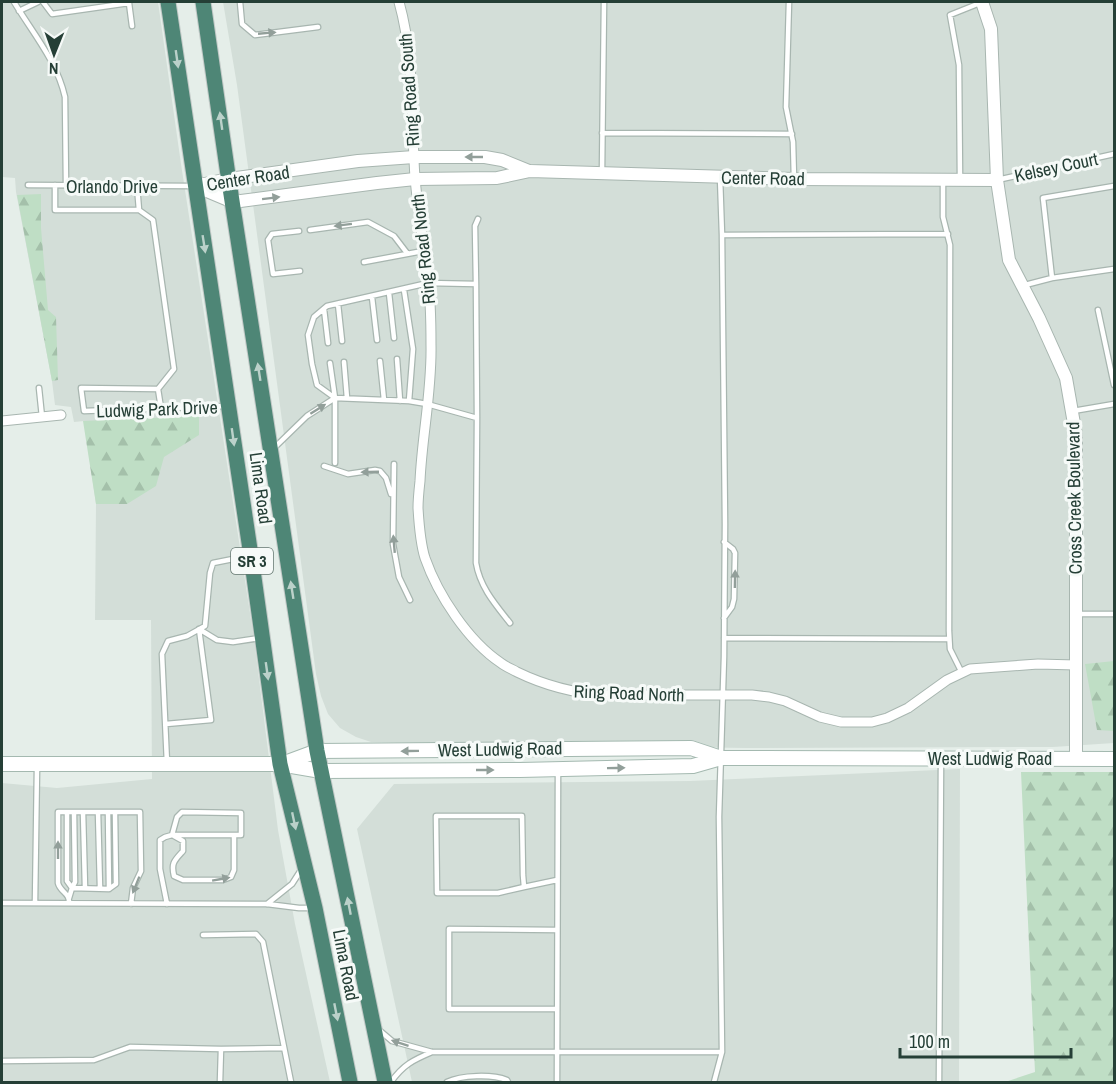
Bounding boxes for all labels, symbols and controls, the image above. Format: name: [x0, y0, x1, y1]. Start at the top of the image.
north arrow: [24, 24, 84, 84]
one-way arrow: [258, 28, 277, 38]
street label: Ring Road South: [393, 33, 425, 147]
one-way arrow: [172, 50, 181, 69]
text: N: [49, 58, 59, 80]
one-way arrow: [216, 112, 225, 131]
street label: Kelsey Court: [1012, 146, 1100, 188]
one-way arrow: [464, 152, 483, 162]
street label: Center Road: [205, 159, 291, 197]
street label: Center Road: [721, 165, 805, 191]
street label: Orlando Drive: [66, 174, 158, 199]
one-way arrow: [262, 193, 281, 202]
street label: Ring Road North: [405, 193, 441, 305]
one-way arrow: [334, 221, 353, 230]
one-way arrow: [200, 235, 209, 254]
one-way arrow: [254, 362, 263, 381]
street label: Ludwig Park Drive: [96, 394, 218, 424]
one-way arrow: [309, 404, 326, 415]
street label: Cross Creek Boulevard: [1060, 422, 1088, 574]
one-way arrow: [229, 427, 238, 446]
street label: Lima Road: [244, 451, 278, 525]
one-way arrow: [360, 468, 379, 477]
one-way arrow: [389, 535, 399, 554]
road number: SR 3: [231, 548, 273, 574]
one-way arrow: [730, 570, 739, 589]
one-way arrow: [288, 580, 297, 599]
one-way arrow: [262, 662, 272, 681]
street label: Ring Road North: [573, 679, 685, 707]
street label: West Ludwig Road: [438, 735, 562, 763]
one-way arrow: [401, 746, 420, 756]
street label: West Ludwig Road: [928, 746, 1052, 771]
one-way arrow: [607, 763, 626, 772]
one-way arrow: [475, 765, 494, 775]
one-way arrow: [290, 812, 300, 831]
one-way arrow: [53, 840, 63, 859]
one-way arrow: [212, 874, 231, 883]
one-way arrow: [131, 877, 141, 895]
one-way arrow: [344, 897, 353, 916]
street label: Lima Road: [327, 927, 365, 1003]
one-way arrow: [332, 1003, 341, 1022]
scale bar: [900, 1021, 1071, 1059]
text: 100 m: [909, 1029, 950, 1054]
one-way arrow: [391, 1038, 409, 1047]

